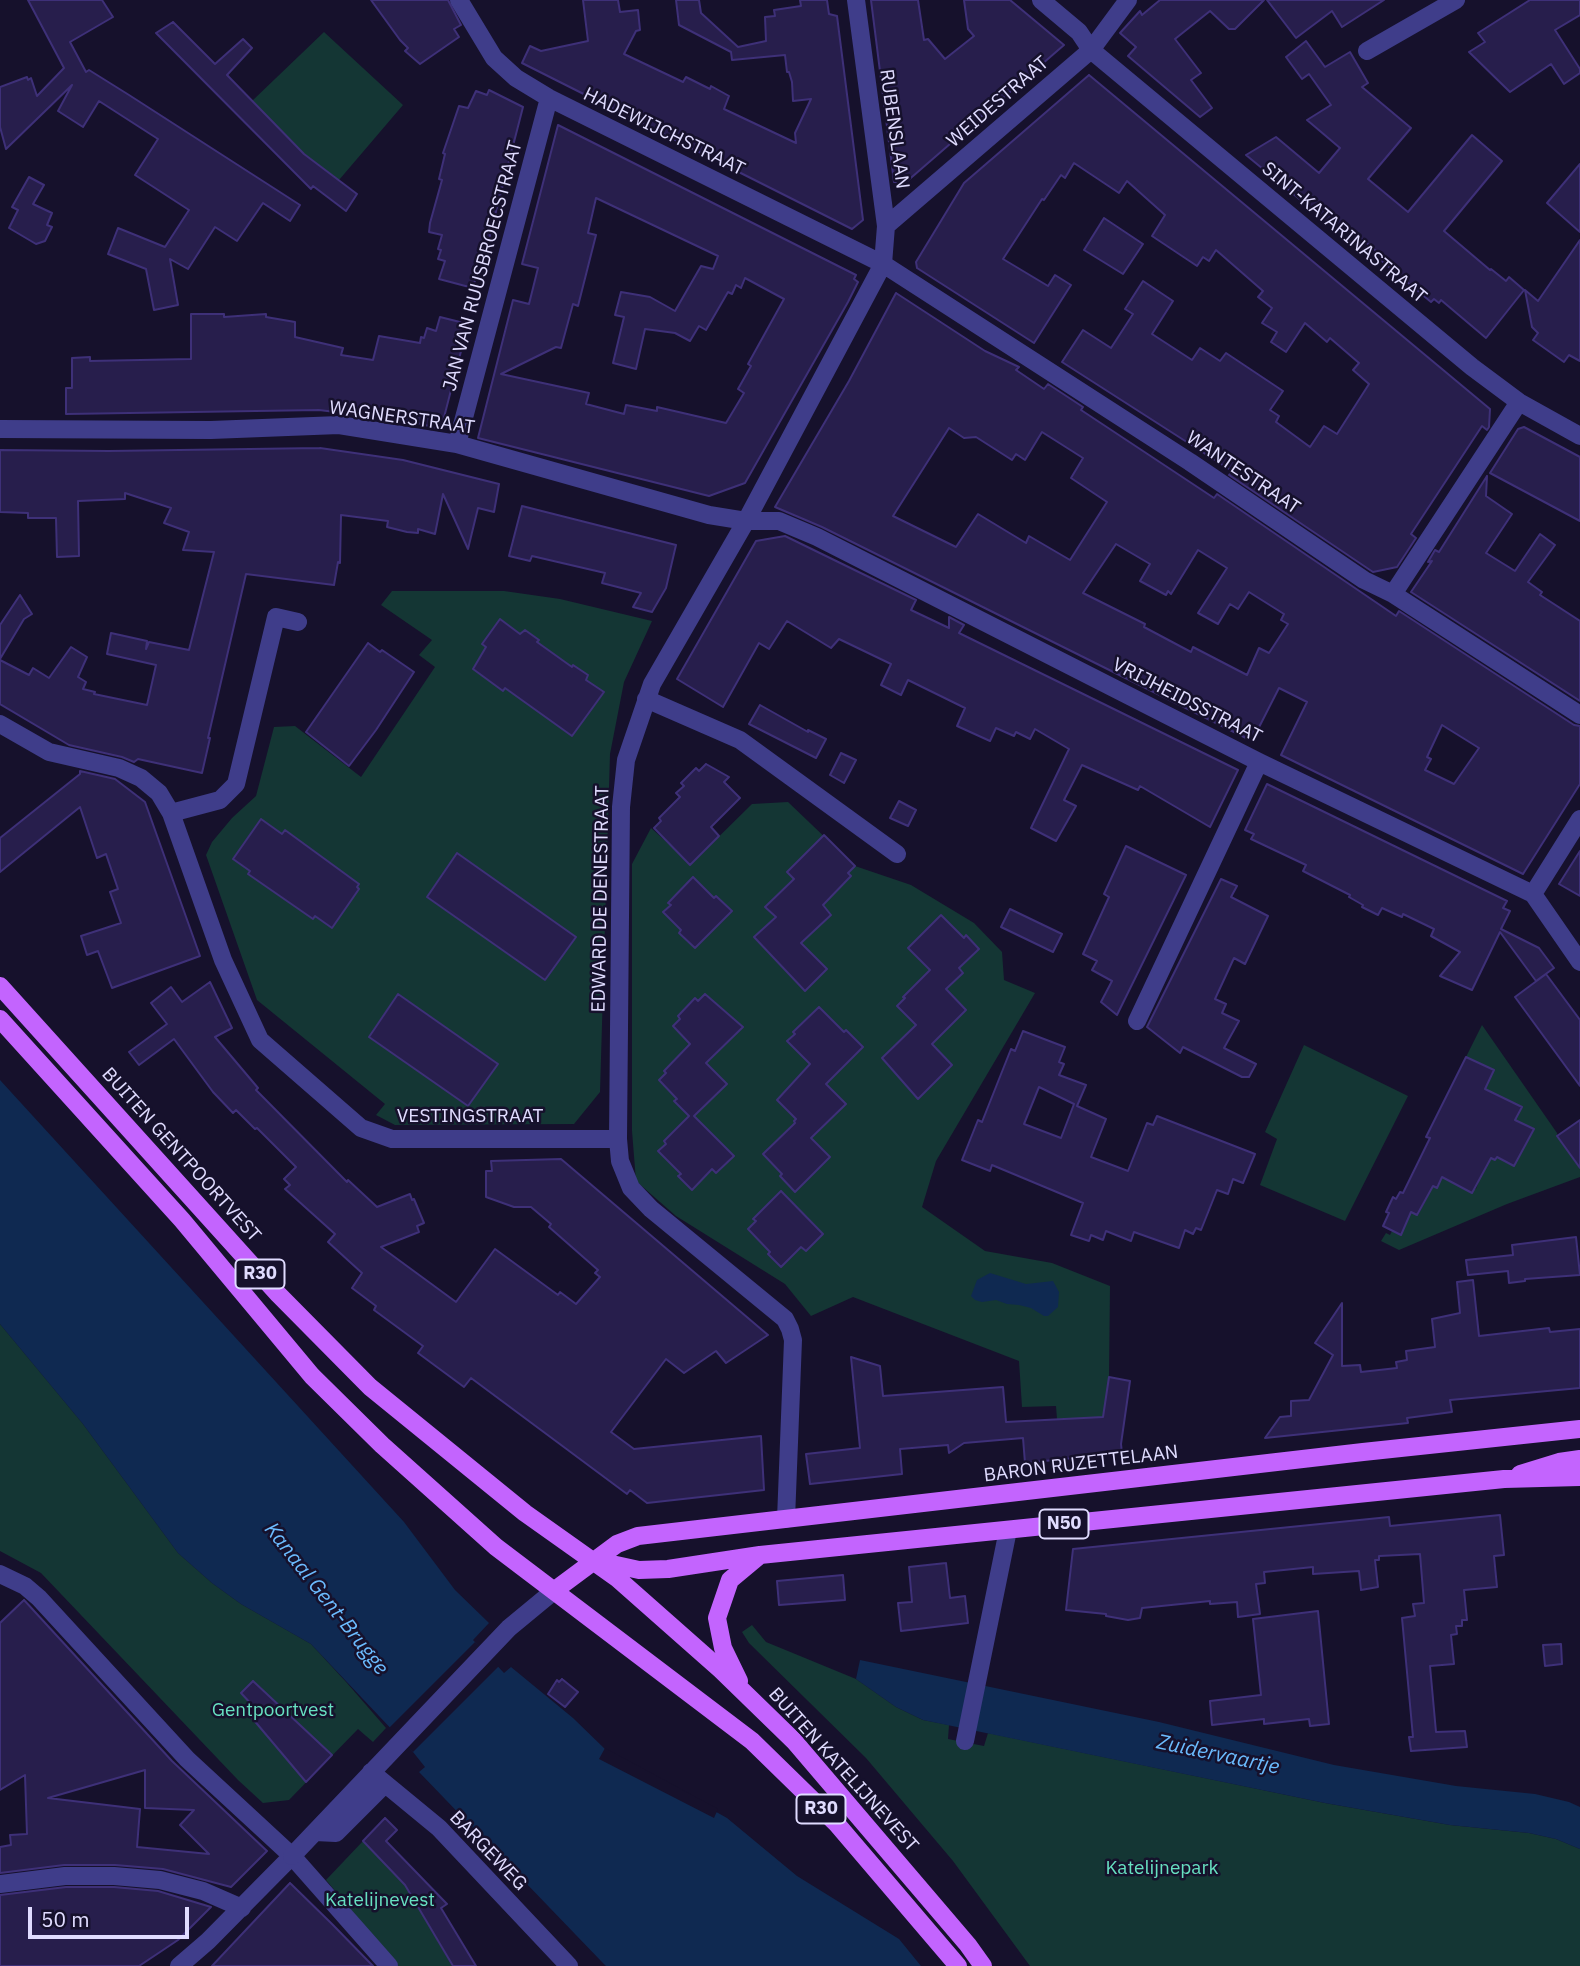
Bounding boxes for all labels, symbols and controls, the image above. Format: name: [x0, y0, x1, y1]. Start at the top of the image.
street label: WEIDESTRAAT: [942, 52, 1054, 152]
street label: RUBENSLAAN: [874, 68, 914, 190]
street label: HADEWIJCHSTRAAT: [579, 83, 749, 181]
street label: JAN VAN RUUSBROECSTRAAT: [439, 138, 527, 394]
street label: SINT-KATARINASTRAAT: [1257, 157, 1431, 309]
street label: WAGNERSTRAAT: [328, 397, 476, 439]
street label: WANTESTRAAT: [1182, 427, 1304, 519]
street label: VRIJHEIDSSTRAAT: [1108, 653, 1266, 749]
street label: EDWARD DE DENESTRAAT: [588, 785, 614, 1013]
street label: BUITEN GENTPOORTVEST: [97, 1063, 265, 1247]
street label: VESTINGSTRAAT: [397, 1106, 543, 1128]
road number: R30: [236, 1260, 284, 1288]
street label: BARON RUZETTELAAN: [982, 1441, 1180, 1487]
road number: N50: [1040, 1510, 1088, 1539]
water label: Kanaal Gent-Brugge: [259, 1518, 393, 1680]
street label: BUITEN KATELIJNEVEST: [763, 1683, 923, 1857]
park label: Gentpoortvest: [212, 1700, 334, 1722]
water label: Zuidervaartje: [1154, 1730, 1282, 1780]
road number: R30: [796, 1795, 846, 1824]
street label: BARGEWEG: [444, 1806, 532, 1896]
park label: Katelijnepark: [1106, 1858, 1218, 1880]
park label: Katelijnevest: [325, 1890, 435, 1912]
scale bar: [32, 1892, 192, 1936]
text: 50 m: [41, 1905, 90, 1933]

